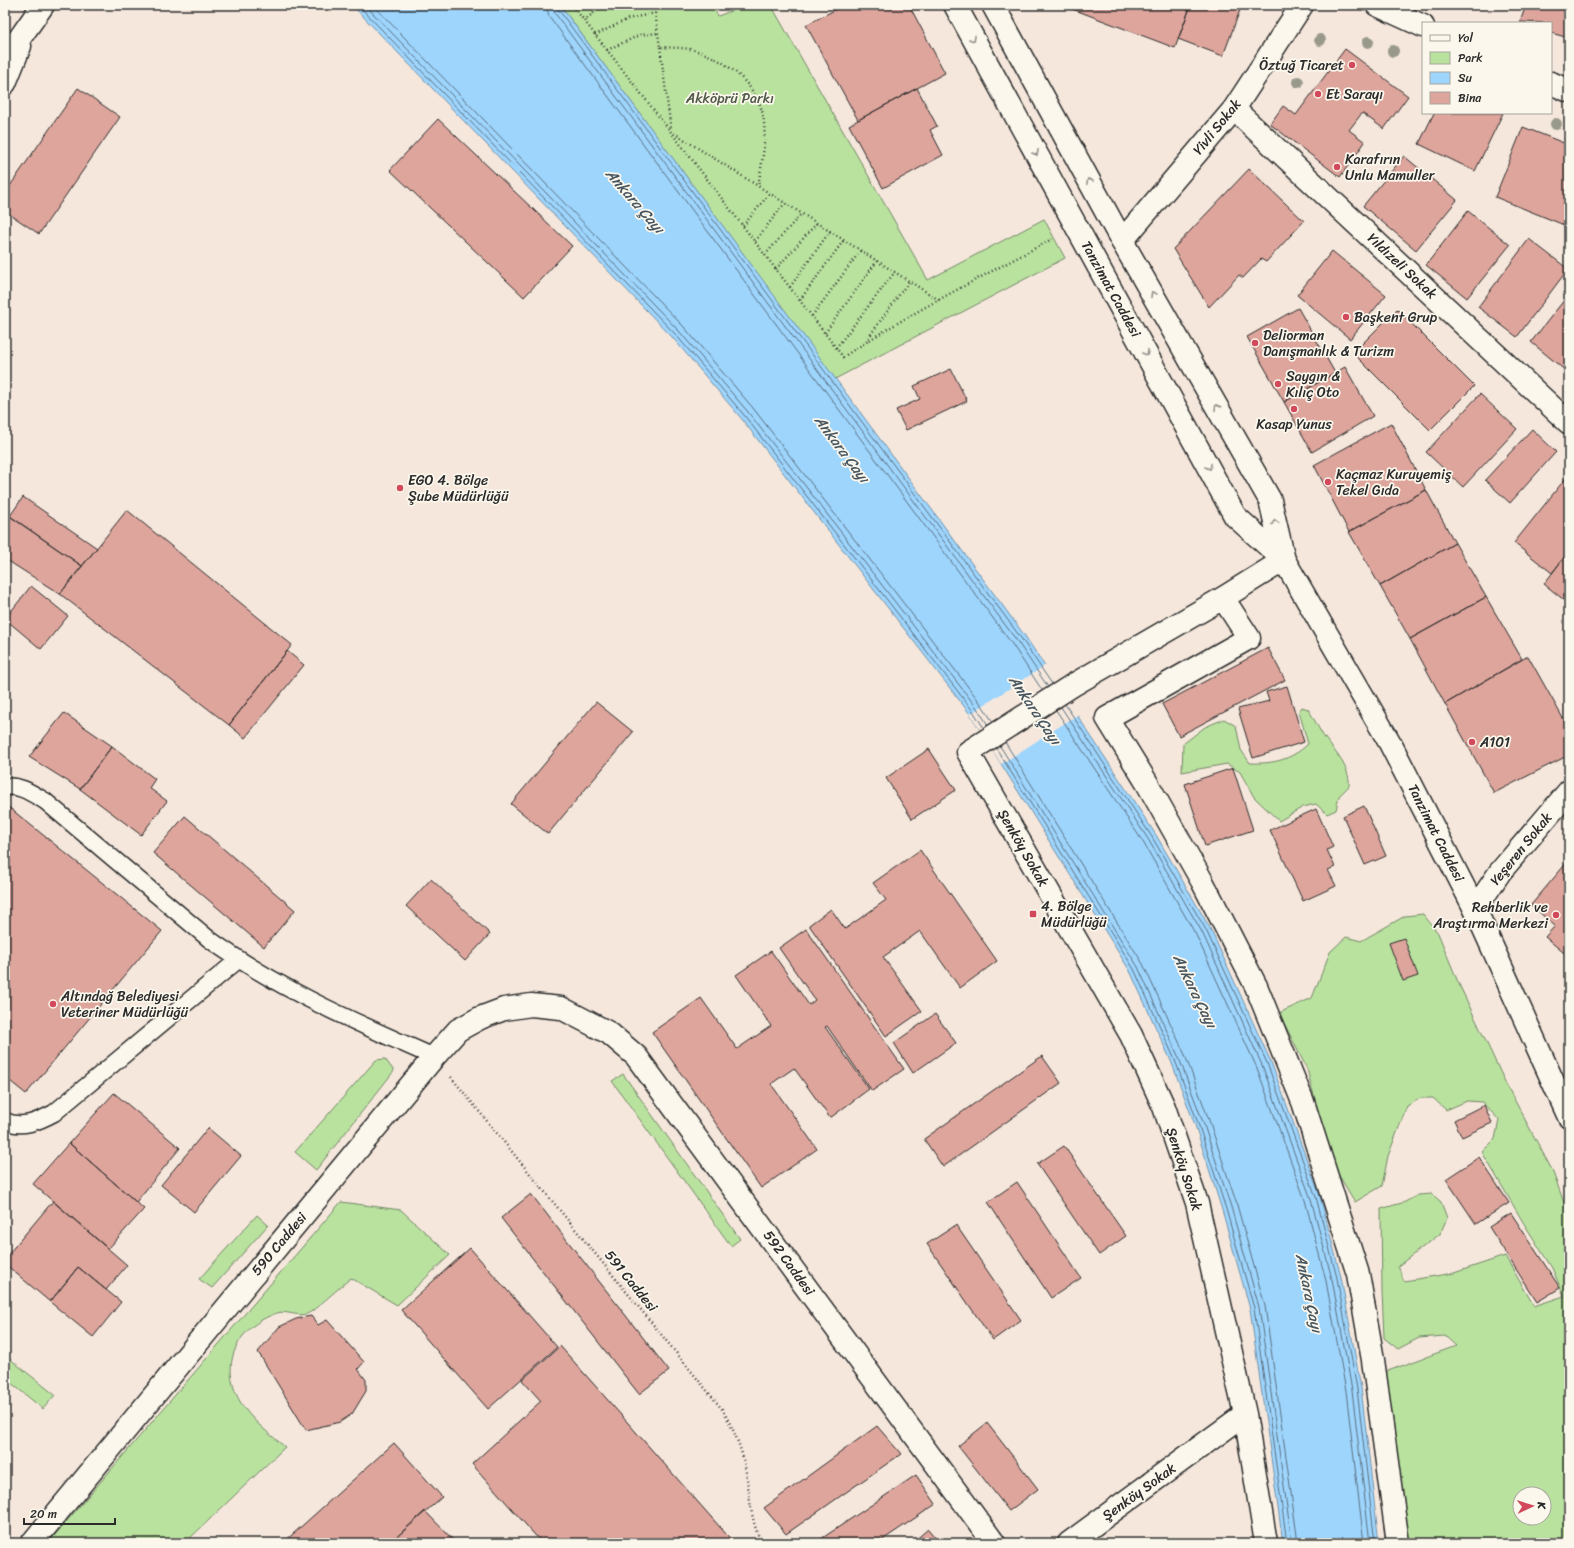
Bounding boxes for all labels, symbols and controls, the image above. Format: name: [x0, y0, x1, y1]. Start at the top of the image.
legend: [1422, 22, 1552, 114]
text: Yol: [1458, 27, 1473, 49]
one-way arrow: [969, 35, 976, 42]
text: Park: [1458, 47, 1483, 69]
place label: Öztuğ Ticaret: [1259, 53, 1344, 78]
marker: Öztuğ Ticaret: [1347, 60, 1357, 70]
text: Su: [1458, 67, 1473, 89]
place label: Et Sarayı: [1326, 82, 1383, 107]
park label: Akköprü Parkı: [685, 86, 774, 111]
text: Bina: [1458, 87, 1482, 109]
marker: Et Sarayı: [1313, 89, 1323, 99]
street label: Yivli Sokak: [1186, 93, 1248, 161]
place label: Karafırın Unlu Mamuller: [1345, 147, 1436, 188]
one-way arrow: [1031, 149, 1039, 156]
water label: Ankara Çayı: [598, 162, 672, 241]
marker: Karafırın Unlu Mamuller: [1332, 162, 1342, 172]
one-way arrow: [1086, 177, 1093, 185]
street label: Yıldızeli Sokak: [1361, 227, 1443, 306]
street label: Tanzimat Caddesi: [1074, 236, 1148, 343]
one-way arrow: [1150, 291, 1157, 298]
place label: Başkent Grup: [1354, 305, 1438, 330]
marker: Başkent Grup: [1341, 312, 1351, 322]
place label: Deliorman Danışmanlık & Turizm: [1263, 323, 1394, 364]
marker: Deliorman Danışmanlık & Turizm: [1250, 338, 1260, 348]
one-way arrow: [1141, 349, 1148, 356]
place label: Saygın & Kılıç Oto: [1286, 364, 1340, 405]
marker: Saygın & Kılıç Oto: [1273, 379, 1283, 389]
one-way arrow: [1215, 404, 1222, 411]
marker: Kasap Yunus: [1289, 404, 1299, 414]
water label: Ankara Çayı: [807, 409, 878, 490]
place label: Kasap Yunus: [1256, 412, 1332, 437]
place label: Kaçmaz Kuruyemiş Tekel Gıda: [1336, 462, 1452, 503]
one-way arrow: [1204, 463, 1211, 470]
place label: EGO 4. Bölge Şube Müdürlüğü: [408, 468, 509, 509]
marker: Kaçmaz Kuruyemiş Tekel Gıda: [1323, 477, 1333, 487]
marker: EGO 4. Bölge Şube Müdürlüğü: [395, 483, 405, 493]
one-way arrow: [1272, 519, 1280, 525]
water label: Ankara Çayı: [1001, 669, 1069, 752]
place label: A101: [1479, 730, 1510, 755]
marker: A101: [1467, 737, 1477, 747]
street label: Tanzimat Caddesi: [1401, 780, 1472, 887]
street label: Şenköy Sokak: [990, 804, 1056, 892]
street label: Yeşeren Sokak: [1483, 806, 1559, 891]
place label: 4. Bölge Müdürlüğü: [1041, 894, 1107, 935]
place label: Rehberlik ve Araştırma Merkezi: [1432, 895, 1549, 936]
marker: 4. Bölge Müdürlüğü: [1028, 909, 1038, 919]
marker: Rehberlik ve Araştırma Merkezi: [1551, 910, 1561, 920]
water label: Ankara Çayı: [1165, 949, 1225, 1034]
place label: Altındağ Belediyesi Veteriner Müdürlüğü: [60, 984, 189, 1025]
marker: Altındağ Belediyesi Veteriner Müdürlüğü: [48, 999, 58, 1009]
street label: Şenköy Sokak: [1159, 1124, 1209, 1215]
street label: 590 Caddesi: [245, 1206, 314, 1282]
street label: 592 Caddesi: [756, 1225, 822, 1302]
street label: 591 Caddesi: [598, 1244, 665, 1319]
water label: Ankara Çayı: [1288, 1250, 1330, 1337]
street label: Şenköy Sokak: [1097, 1456, 1182, 1528]
north arrow: [1512, 1486, 1552, 1526]
scale bar: [24, 1500, 115, 1526]
text: K: [1532, 1500, 1551, 1511]
text: 20 m: [30, 1503, 57, 1525]

